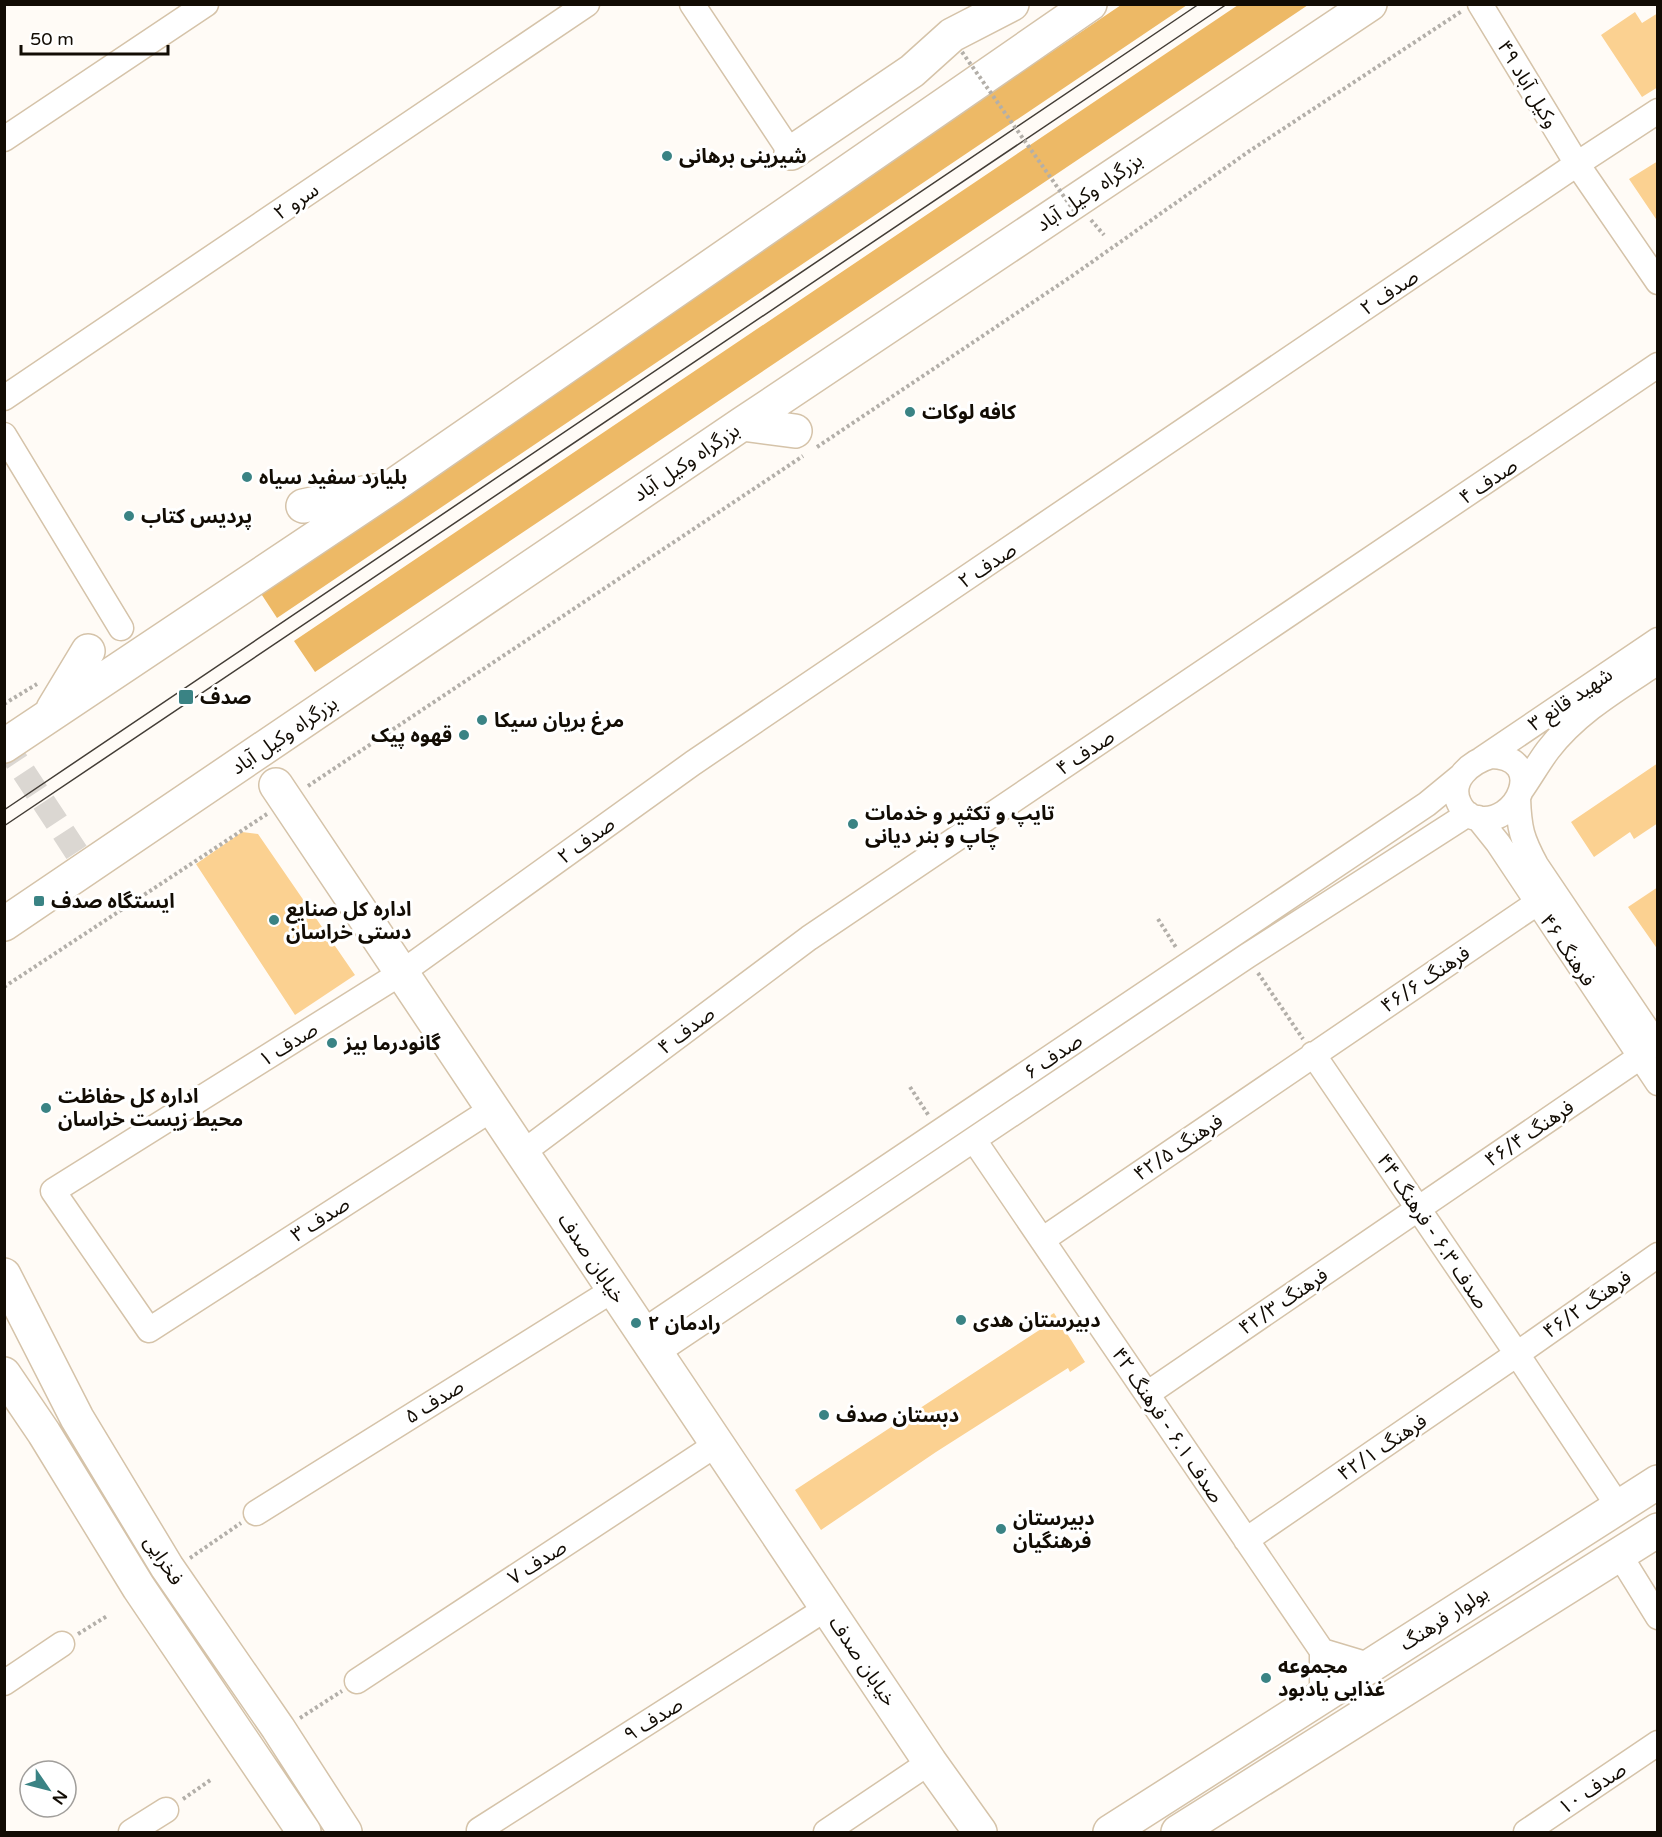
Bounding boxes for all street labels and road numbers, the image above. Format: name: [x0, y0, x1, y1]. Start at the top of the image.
street label: ۴۹ وکیل آباد: [1492, 36, 1563, 133]
street label: بزرگراه وکیل آباد: [1032, 148, 1147, 237]
street label: سرو ۲: [269, 178, 324, 226]
street label: صدف ۲: [1356, 265, 1423, 321]
street label: بزرگراه وکیل آباد: [629, 418, 744, 507]
street label: صدف ۴: [1455, 454, 1522, 510]
street label: صدف ۲: [954, 538, 1021, 594]
street label: شهید قانع ۳: [1524, 663, 1618, 738]
street label: بزرگراه وکیل آباد: [227, 691, 342, 780]
street label: صدف ۴: [1052, 725, 1119, 781]
street label: صدف ۲: [553, 812, 620, 870]
street label: فرهنگ ۴۶: [1534, 910, 1600, 991]
street label: فرهنگ ۴۶/۶: [1376, 941, 1475, 1018]
street label: صدف ۴: [653, 1002, 720, 1060]
street label: صدف ۱: [255, 1017, 322, 1072]
street label: صدف ۶: [1020, 1029, 1087, 1085]
street label: فرهنگ ۴۶/۴: [1480, 1095, 1579, 1172]
street label: فرهنگ ۴۲/۵: [1129, 1109, 1228, 1186]
street label: صدف ۶.۳ - فرهنگ ۴۴: [1371, 1149, 1493, 1314]
street label: صدف ۳: [287, 1192, 354, 1248]
street label: خیابان صدف: [552, 1209, 630, 1308]
street label: فرهنگ ۴۲/۳: [1234, 1263, 1333, 1340]
street label: فرهنگ ۴۶/۲: [1539, 1266, 1636, 1344]
street label: صدف ۶.۱ - فرهنگ ۴۲: [1106, 1343, 1228, 1508]
street label: صدف ۵: [401, 1374, 468, 1429]
street label: فرهنگ ۴۲/۱: [1333, 1409, 1432, 1486]
street label: فخرایی: [138, 1531, 188, 1590]
street label: صدف ۷: [504, 1535, 571, 1591]
street label: بولوار فرهنگ: [1396, 1581, 1493, 1656]
street label: خیابان صدف: [823, 1612, 901, 1711]
street label: صدف ۹: [620, 1692, 687, 1747]
street label: صدف ۱۰: [1554, 1758, 1631, 1820]

